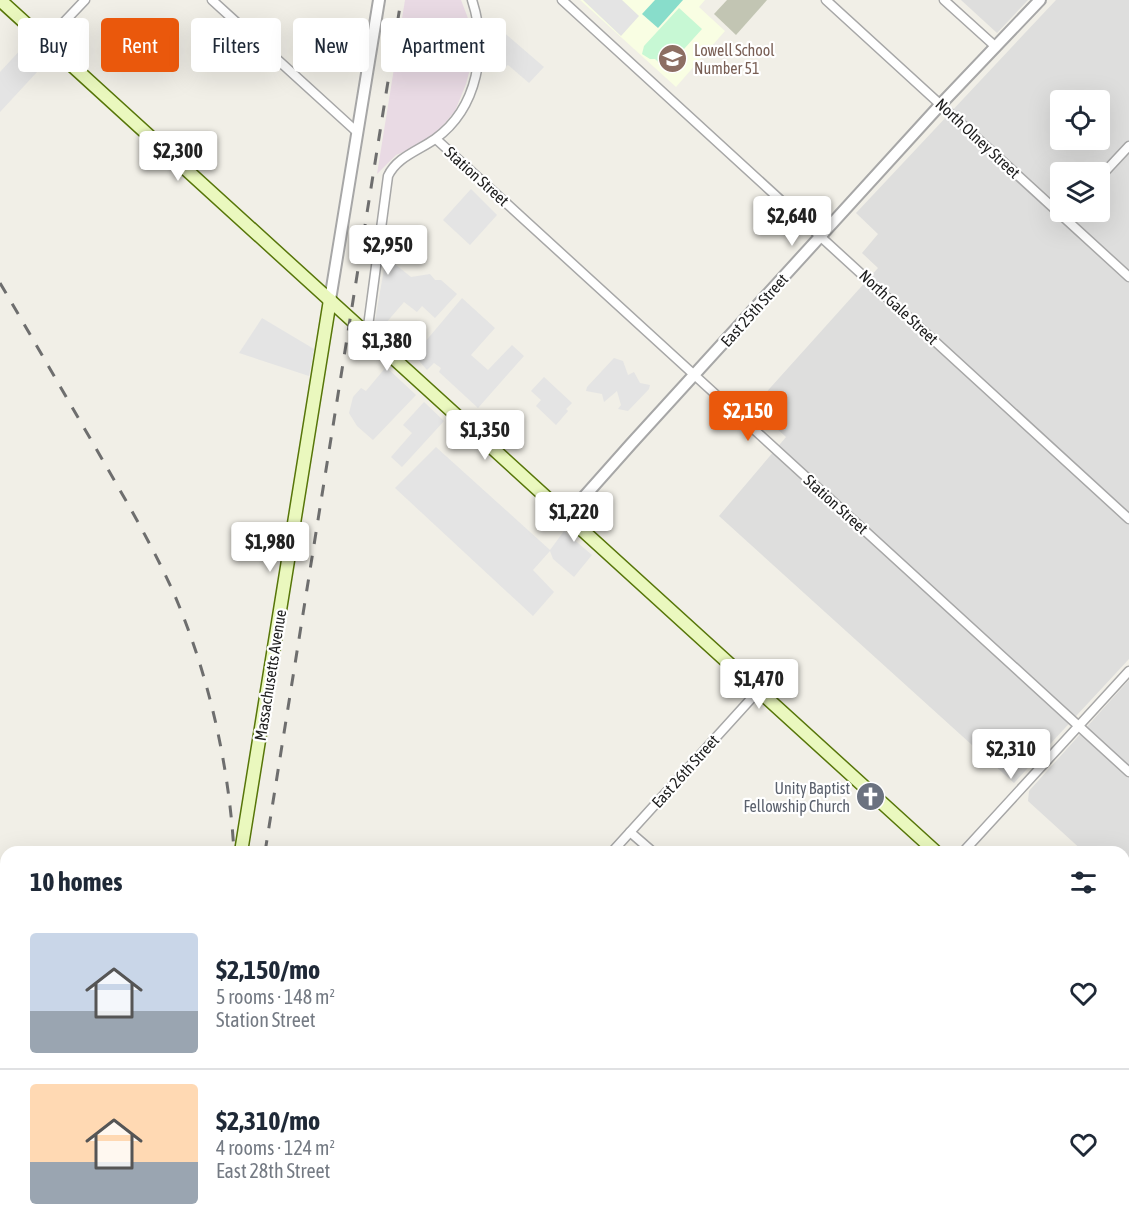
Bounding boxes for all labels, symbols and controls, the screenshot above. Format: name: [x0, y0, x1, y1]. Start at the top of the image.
chip: Buy: [18, 18, 89, 72]
chip: Rent: [101, 18, 179, 72]
chip: Filters: [191, 18, 281, 72]
chip: New: [293, 18, 369, 72]
chip: Apartment: [381, 18, 506, 72]
place label: Lowell School Number 51: [694, 41, 775, 77]
school or university icon: Lowell School Number 51: [657, 43, 689, 75]
map controls: [1050, 90, 1110, 222]
button: locate: [1050, 90, 1110, 150]
street label: North Olney Street: [932, 94, 1024, 183]
pin: $2,300: [129, 131, 227, 182]
text: $2,300: [153, 139, 203, 162]
street label: Station Street: [441, 143, 513, 210]
button: layers: [1050, 162, 1110, 222]
pin: $2,640: [743, 196, 841, 247]
text: $2,640: [767, 204, 817, 227]
pin: $2,950: [339, 225, 437, 276]
text: $2,950: [363, 233, 413, 256]
street label: North Gale Street: [856, 266, 942, 348]
street label: East 25th Street: [717, 270, 792, 350]
pin: $1,380: [338, 321, 436, 372]
text: $1,380: [362, 329, 412, 352]
pin: $2,150: [699, 391, 797, 442]
text: $2,150: [723, 399, 773, 422]
pin: $1,350: [436, 410, 534, 461]
text: $1,350: [460, 418, 510, 441]
street label: Station Street: [800, 471, 872, 538]
pin: $1,220: [525, 492, 623, 543]
text: $1,220: [549, 500, 599, 523]
pin: $1,980: [221, 522, 319, 573]
text: $1,980: [245, 530, 295, 553]
street label: Massachusetts Avenue: [251, 608, 289, 742]
pin: $1,470: [710, 659, 808, 710]
text: $1,470: [734, 667, 784, 690]
pin: $2,310: [962, 729, 1060, 780]
street label: East 26th Street: [648, 731, 723, 811]
text: $2,310: [986, 737, 1036, 760]
place label: Unity Baptist Fellowship Church: [743, 779, 850, 816]
church icon: Unity Baptist Fellowship Church: [855, 781, 887, 813]
icon: filters: [1067, 866, 1100, 899]
text: 10 homes: [30, 867, 123, 897]
text: $2,150/mo: [216, 955, 320, 985]
icon: home: [78, 957, 150, 1029]
icon: heart: [1067, 977, 1100, 1010]
text: 5 rooms · 148 m²: [216, 985, 335, 1008]
text: Station Street: [216, 1008, 316, 1031]
text: $2,310/mo: [216, 1106, 320, 1136]
icon: home: [78, 1108, 150, 1180]
icon: heart: [1067, 1128, 1100, 1161]
text: 4 rooms · 124 m²: [216, 1136, 335, 1159]
text: East 28th Street: [216, 1159, 330, 1182]

